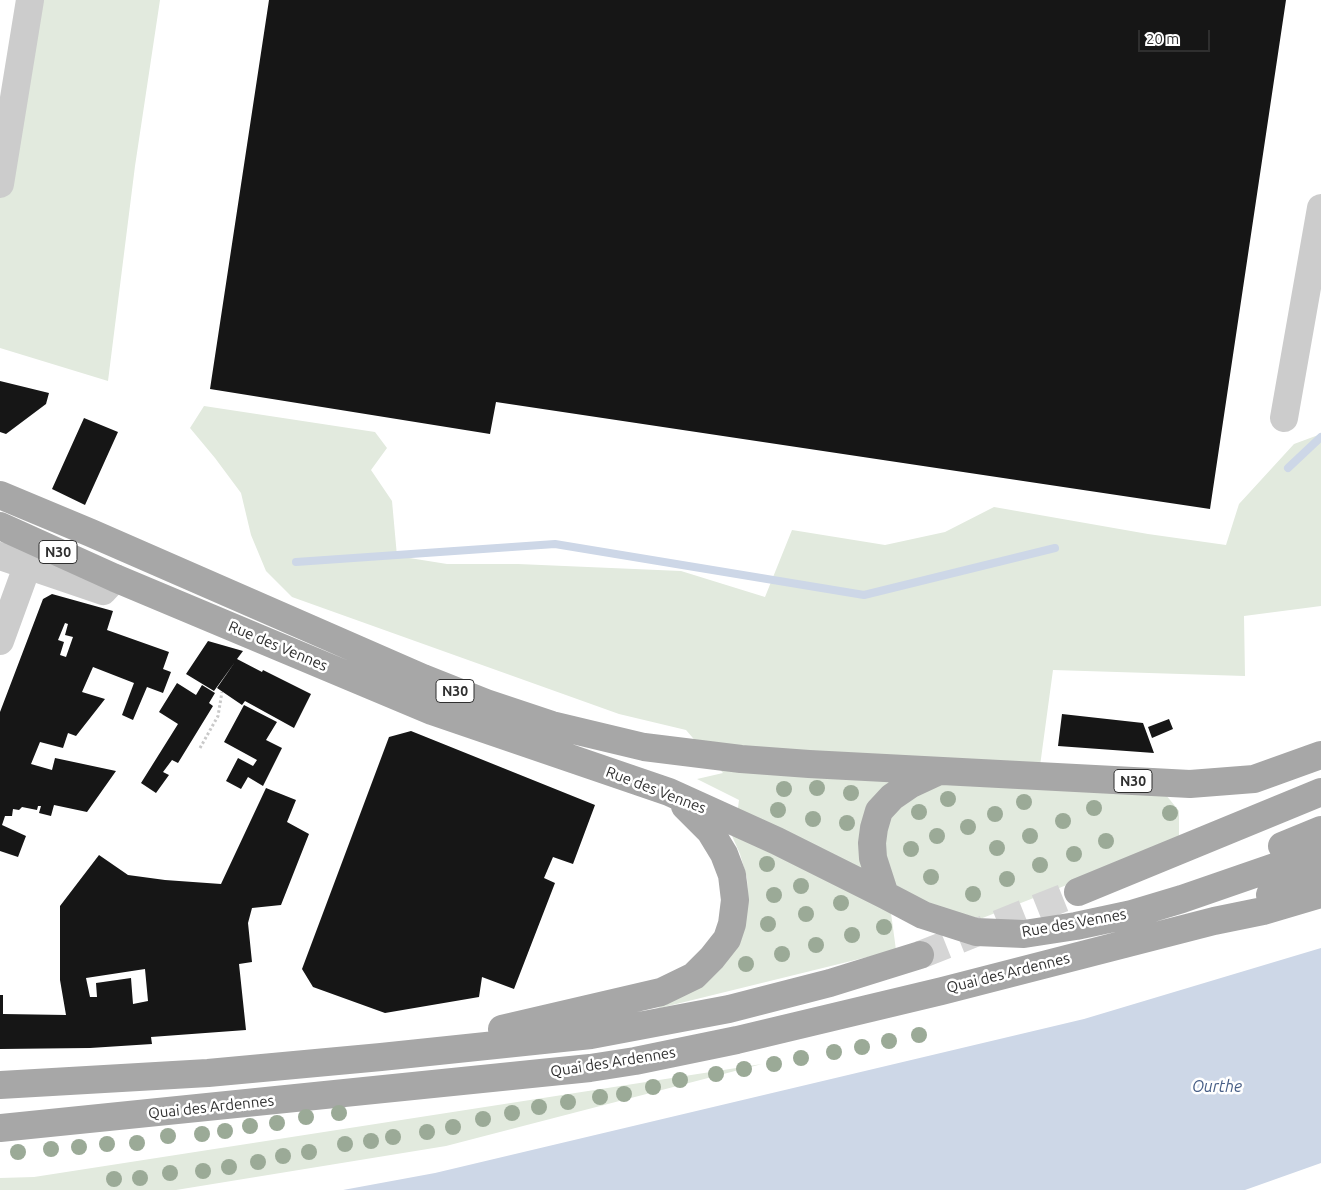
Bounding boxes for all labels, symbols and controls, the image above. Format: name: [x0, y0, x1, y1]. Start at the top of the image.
scale bar: [1141, 20, 1214, 52]
text: 20 m: [1146, 30, 1179, 47]
road number: N30: [39, 540, 77, 564]
street label: Rue des Vennes: [226, 617, 330, 675]
road number: N30: [436, 679, 474, 702]
street label: Rue des Vennes: [603, 763, 709, 817]
road number: N30: [1114, 769, 1152, 792]
street label: Rue des Vennes: [1020, 905, 1128, 941]
street label: Quai des Ardennes: [945, 949, 1071, 997]
street label: Quai des Ardennes: [549, 1043, 677, 1081]
water label: Ourthe: [1192, 1077, 1242, 1097]
street label: Quai des Ardennes: [147, 1091, 275, 1123]

